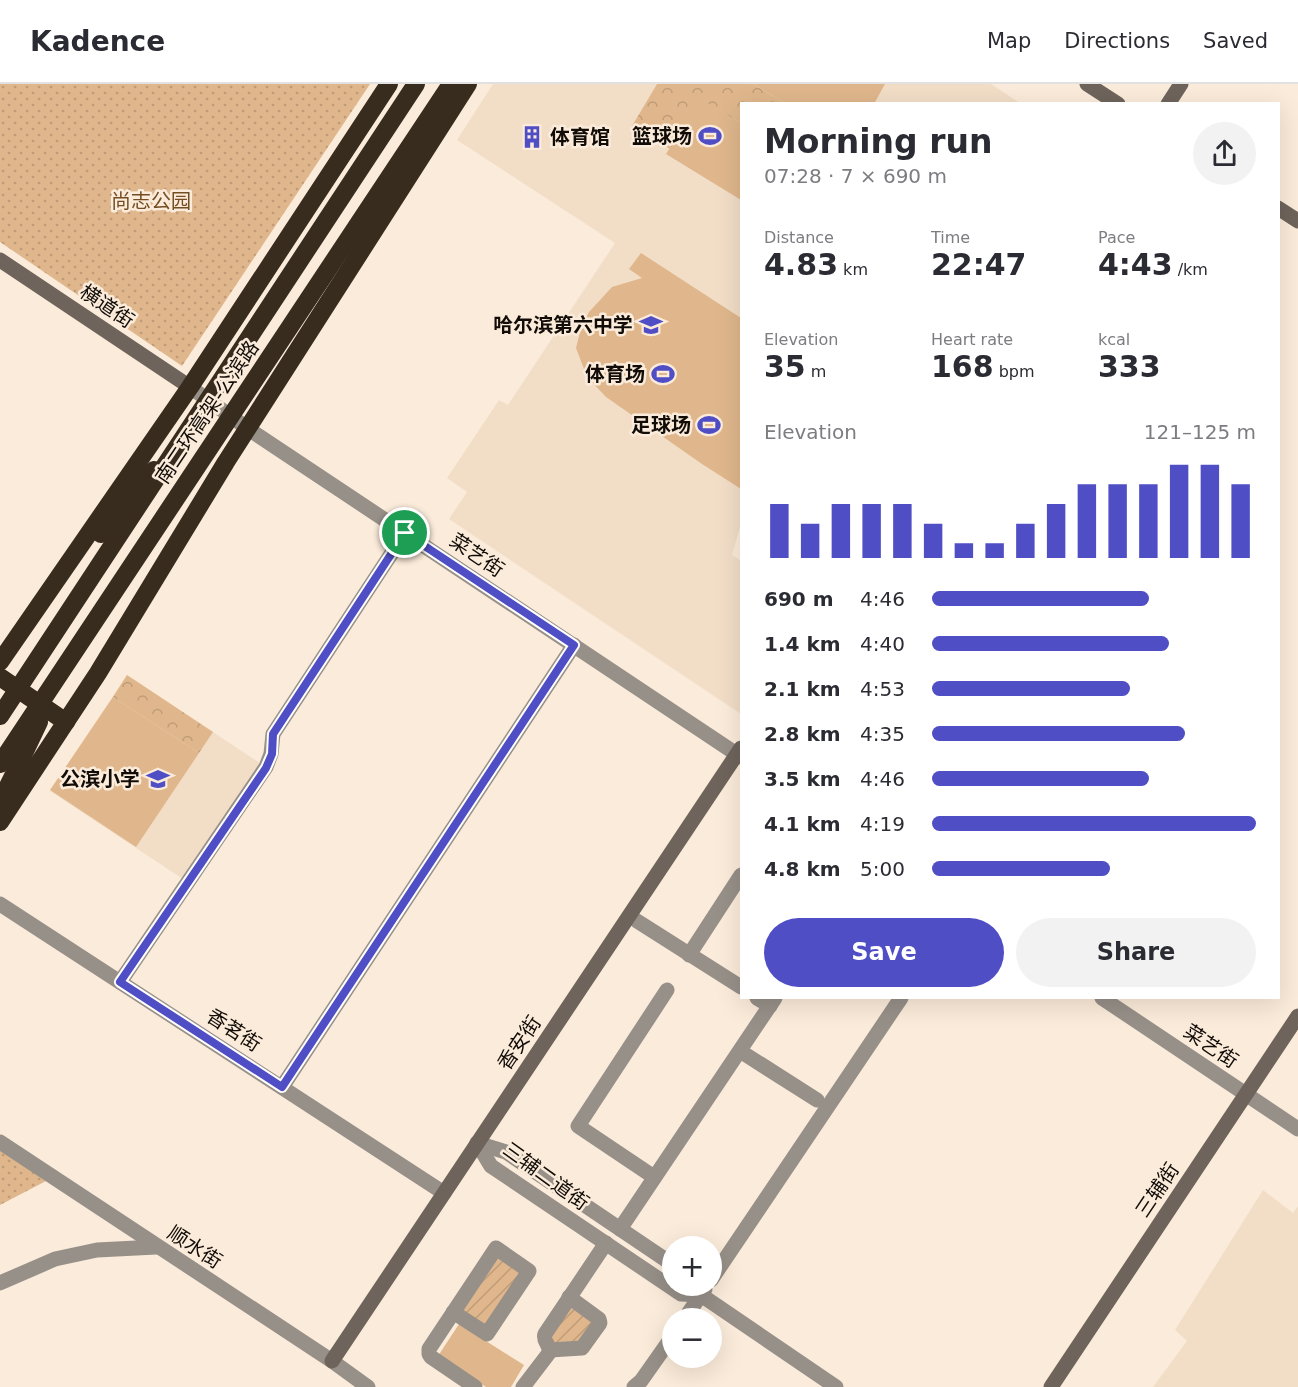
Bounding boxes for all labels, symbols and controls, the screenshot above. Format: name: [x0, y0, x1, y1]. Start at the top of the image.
text: Kadence: [30, 25, 165, 58]
text: Map: [987, 29, 1031, 53]
text: Directions: [1064, 29, 1170, 53]
text: Saved: [1203, 29, 1268, 53]
text: Morning run: [764, 122, 992, 161]
button: share: [1193, 122, 1256, 185]
sports icon: 篮球场: [697, 123, 723, 149]
building icon: 体育馆: [519, 124, 545, 150]
place label: 篮球场: [632, 124, 692, 148]
place label: 体育馆: [550, 125, 610, 149]
text: 07:28 · 7 × 690 m: [764, 164, 947, 188]
park label: 尚志公园: [111, 189, 191, 213]
text: Distance: [764, 228, 834, 247]
text: Time: [931, 228, 970, 247]
text: Pace: [1098, 228, 1135, 247]
text: 4.83: [764, 247, 838, 282]
text: 22:47: [931, 247, 1027, 282]
text: 4:43: [1098, 247, 1173, 282]
text: km: [838, 260, 868, 279]
text: /km: [1173, 260, 1208, 279]
street label: 横道街: [75, 279, 139, 333]
school or university icon: 哈尔滨第六中学: [638, 312, 664, 338]
place label: 哈尔滨第六中学: [493, 313, 633, 337]
text: Elevation: [764, 330, 838, 349]
text: Heart rate: [931, 330, 1013, 349]
text: kcal: [1098, 330, 1130, 349]
street label: 南二环高架-公滨路: [150, 336, 264, 488]
text: 35: [764, 349, 806, 384]
text: 168: [931, 349, 994, 384]
text: 333: [1098, 349, 1161, 384]
sports icon: 体育场: [650, 361, 676, 387]
place label: 体育场: [585, 362, 645, 386]
text: m: [806, 362, 826, 381]
text: bpm: [994, 362, 1035, 381]
sports icon: 足球场: [696, 412, 722, 438]
place label: 足球场: [631, 413, 691, 437]
text: Elevation: [764, 420, 857, 444]
text: 121–125 m: [1144, 420, 1256, 444]
pin: [379, 507, 430, 558]
icon: arrive: [388, 516, 421, 549]
street label: 菜艺街: [445, 528, 509, 582]
text: 690 m: [764, 587, 834, 611]
text: 4:46: [860, 587, 905, 611]
text: 1.4 km: [764, 632, 841, 656]
text: 4:40: [860, 632, 905, 656]
text: 2.1 km: [764, 677, 841, 701]
text: 4:53: [860, 677, 905, 701]
text: 2.8 km: [764, 722, 841, 746]
text: 4:35: [860, 722, 905, 746]
school or university icon: 公滨小学: [145, 766, 171, 792]
place label: 公滨小学: [60, 767, 140, 791]
text: 3.5 km: [764, 767, 841, 791]
text: 4:46: [860, 767, 905, 791]
text: 4.1 km: [764, 812, 841, 836]
text: 4:19: [860, 812, 905, 836]
text: 4.8 km: [764, 857, 841, 881]
text: 5:00: [860, 857, 905, 881]
button: Save: [764, 918, 1004, 987]
button: Share: [1016, 918, 1256, 987]
street label: 香茗街: [202, 1004, 266, 1056]
street label: 香安街: [492, 1011, 546, 1075]
street label: 菜艺街: [1179, 1019, 1243, 1073]
street label: 三辅二道街: [498, 1137, 594, 1215]
street label: 三辅街: [1130, 1158, 1184, 1222]
street label: 顺水街: [163, 1221, 227, 1273]
map controls: [662, 1236, 722, 1368]
button: +: [662, 1236, 722, 1296]
button: −: [662, 1308, 722, 1368]

